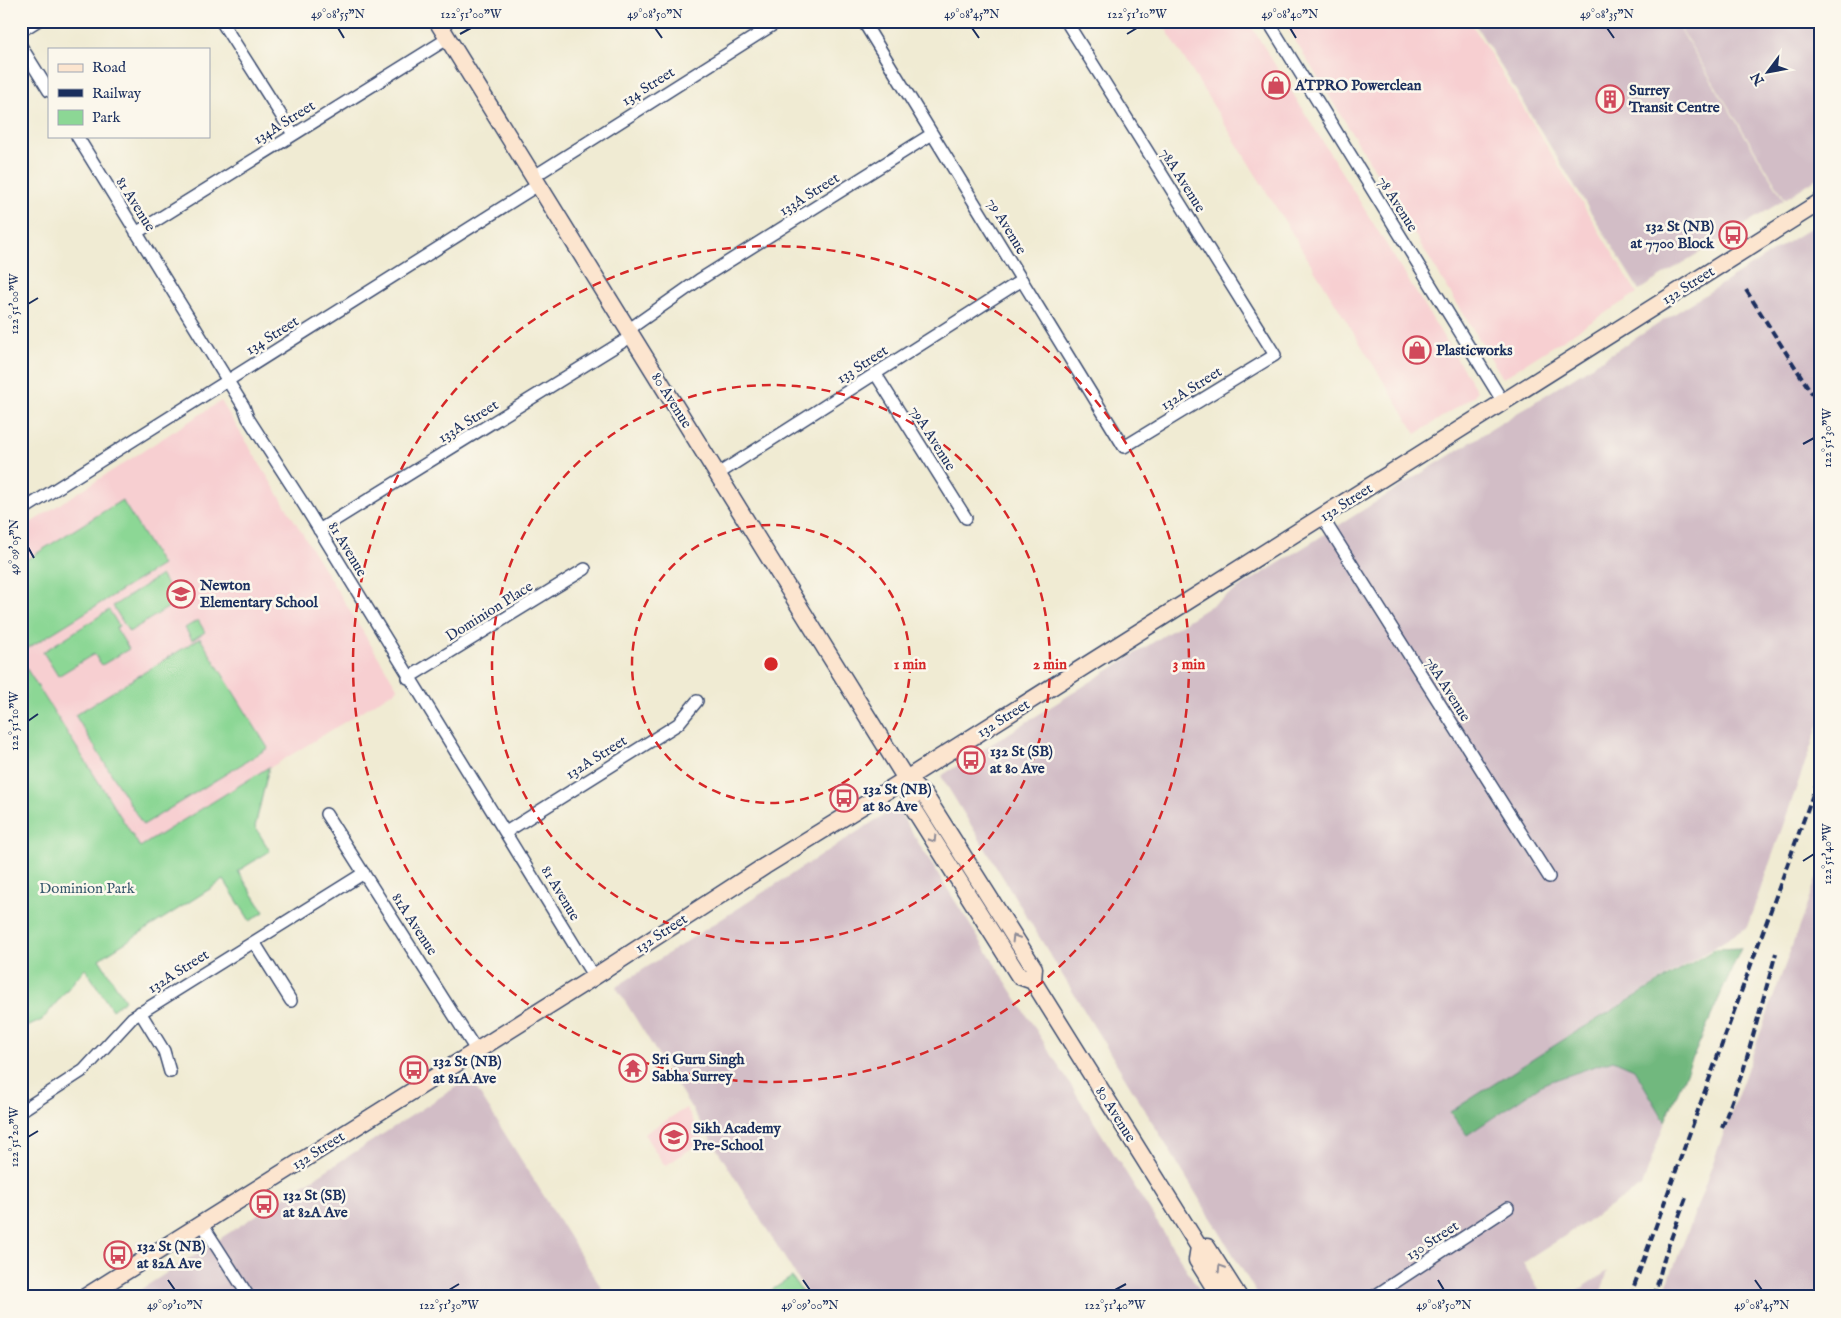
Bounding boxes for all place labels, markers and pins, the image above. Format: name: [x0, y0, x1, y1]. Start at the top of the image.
shop icon: ATPRO Powerclean: [1261, 70, 1291, 100]
place label: ATPRO Powerclean: [1294, 76, 1421, 95]
place label: Surrey Transit Centre: [1628, 81, 1720, 117]
building icon: Surrey Transit Centre: [1595, 84, 1625, 114]
place label: 132 St (NB) at 7700 Block: [1631, 217, 1715, 253]
bus stop icon: 132 St (NB) at 7700 Block: [1718, 220, 1748, 250]
shop icon: Plasticworks: [1402, 335, 1432, 365]
place label: Plasticworks: [1436, 341, 1513, 360]
place label: Newton Elementary School: [199, 576, 319, 612]
school or university icon: Newton Elementary School: [166, 579, 196, 609]
centre of rings: [762, 655, 780, 673]
place label: 132 St (SB) at 80 Ave: [990, 742, 1053, 778]
bus stop icon: 132 St (SB) at 80 Ave: [956, 745, 986, 775]
place label: 132 St (NB) at 80 Ave: [863, 780, 932, 816]
bus stop icon: 132 St (NB) at 80 Ave: [829, 783, 859, 813]
place label: Sri Guru Singh Sabha Surrey: [652, 1050, 746, 1086]
place label: 132 St (NB) at 81A Ave: [433, 1052, 502, 1088]
temple icon: Sri Guru Singh Sabha Surrey: [618, 1053, 648, 1083]
bus stop icon: 132 St (NB) at 81A Ave: [399, 1055, 429, 1085]
place label: Sikh Academy Pre-School: [693, 1119, 781, 1155]
school or university icon: Sikh Academy Pre-School: [659, 1122, 689, 1152]
place label: 132 St (SB) at 82A Ave: [283, 1186, 348, 1222]
bus stop icon: 132 St (SB) at 82A Ave: [249, 1189, 279, 1219]
place label: 132 St (NB) at 82A Ave: [137, 1237, 206, 1273]
bus stop icon: 132 St (NB) at 82A Ave: [103, 1240, 133, 1270]

